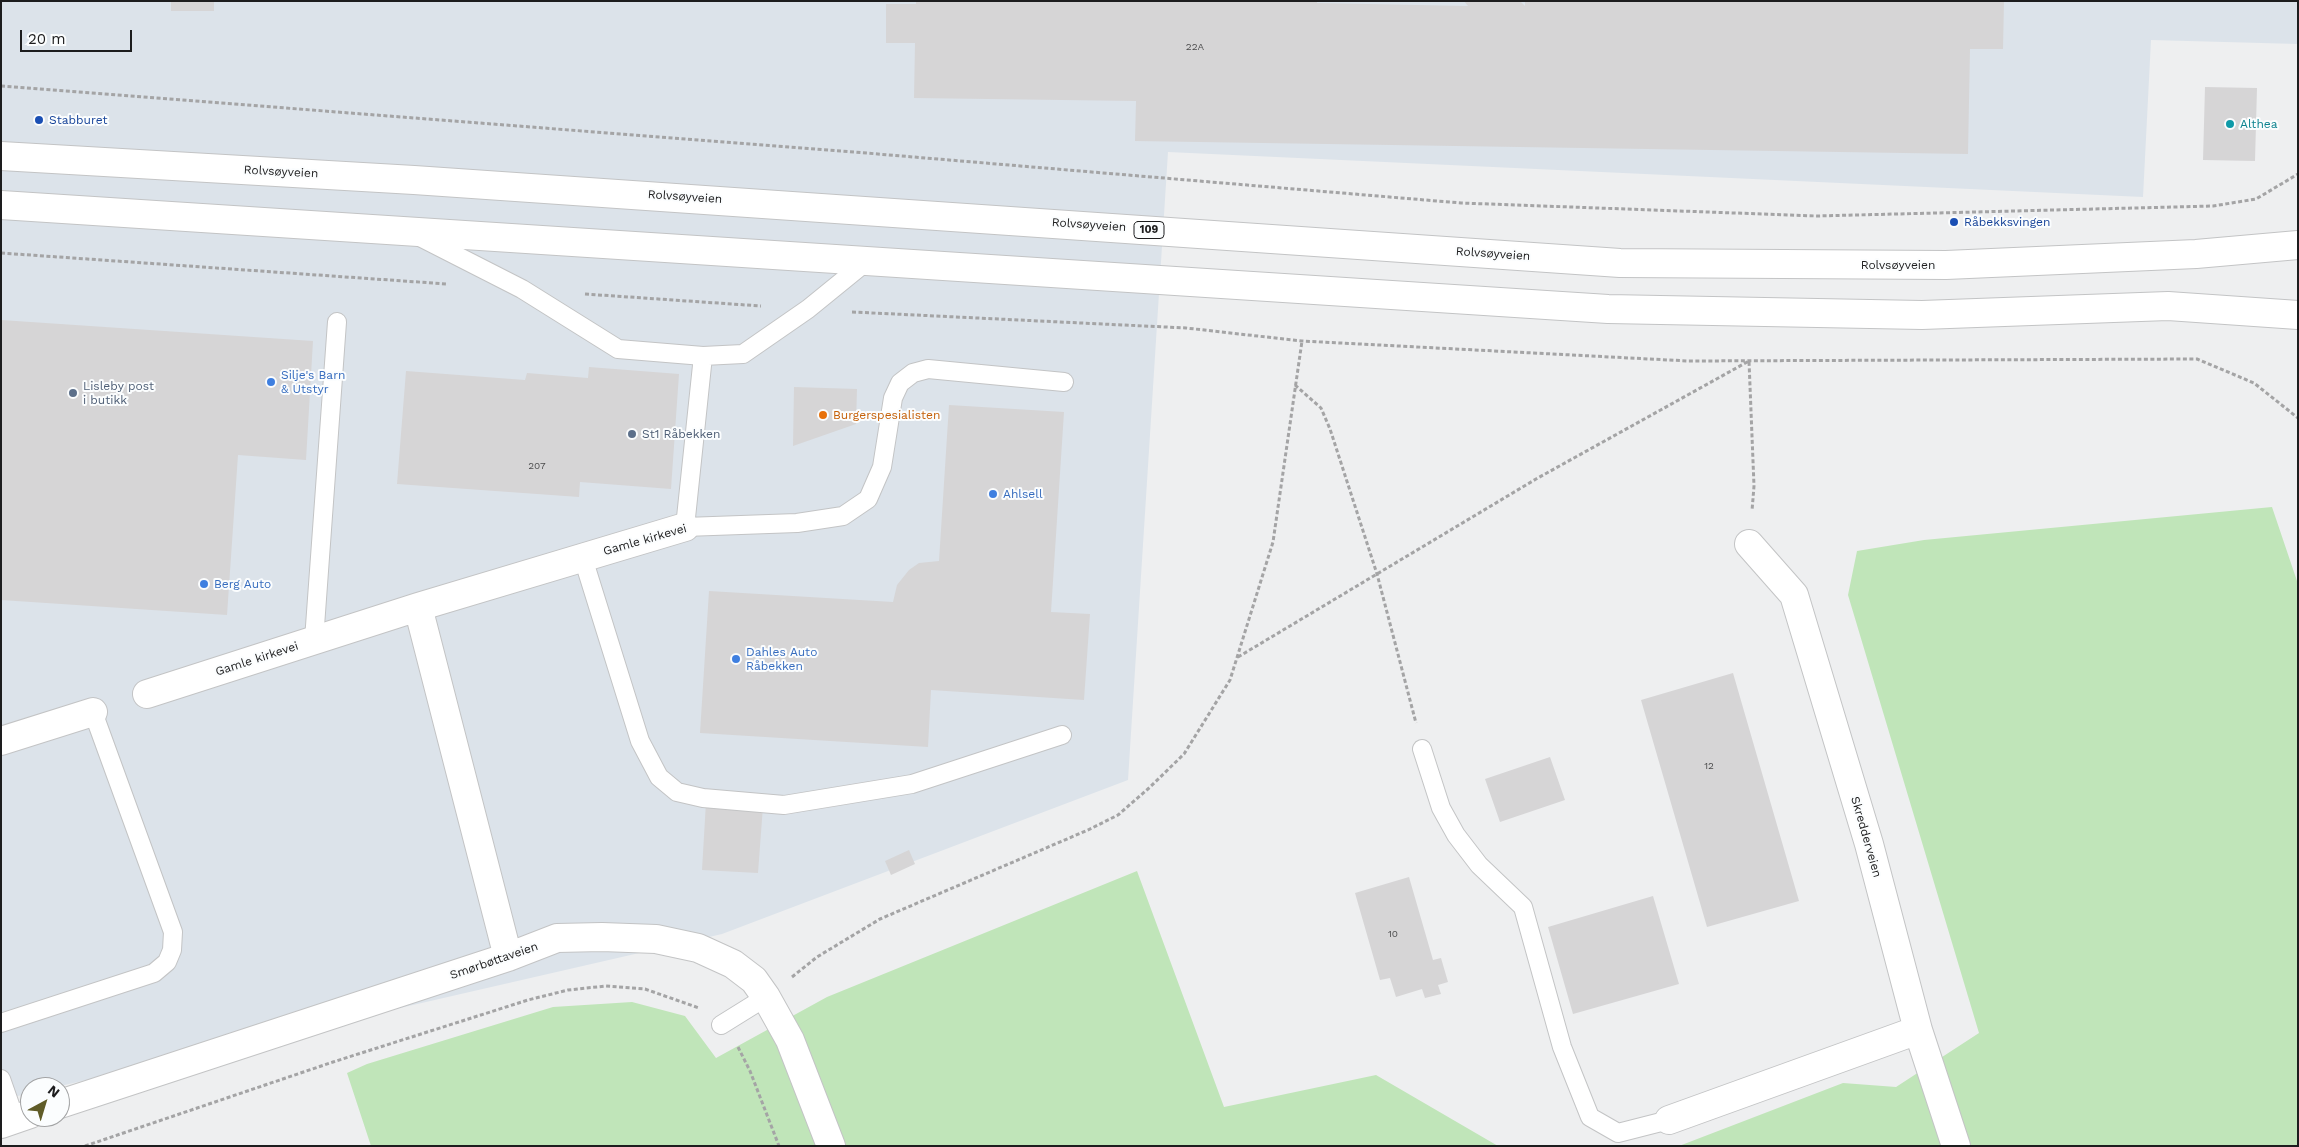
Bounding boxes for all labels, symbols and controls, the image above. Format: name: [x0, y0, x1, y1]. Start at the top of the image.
scale bar: [22, 20, 135, 52]
text: 20 m: [28, 30, 66, 48]
house number: 22A: [1186, 41, 1204, 53]
place label: Stabburet: [49, 113, 107, 127]
marker: Stabburet: [33, 114, 45, 126]
place label: Althea: [2240, 117, 2278, 131]
marker: Althea: [2224, 118, 2236, 130]
street label: Rolvsøyveien: [243, 163, 319, 181]
street label: Rolvsøyveien: [647, 187, 723, 207]
street label: Rolvsøyveien: [1051, 215, 1127, 235]
place label: Råbekksvingen: [1964, 215, 2050, 229]
marker: Råbekksvingen: [1948, 216, 1960, 228]
road number: 109: [1134, 222, 1164, 238]
street label: Rolvsøyveien: [1455, 244, 1531, 264]
street label: Rolvsøyveien: [1861, 258, 1935, 272]
place label: Silje's Barn & Utstyr: [281, 368, 345, 396]
marker: Silje's Barn & Utstyr: [265, 376, 277, 388]
place label: Lisleby post i butikk: [83, 379, 154, 407]
marker: Lisleby post i butikk: [67, 387, 79, 399]
place label: Burgerspesialisten: [833, 408, 940, 422]
marker: Burgerspesialisten: [817, 409, 829, 421]
place label: St1 Råbekken: [642, 427, 720, 441]
marker: St1 Råbekken: [626, 428, 638, 440]
house number: 207: [528, 460, 546, 472]
place label: Ahlsell: [1003, 487, 1043, 501]
marker: Ahlsell: [987, 488, 999, 500]
street label: Gamle kirkevei: [602, 521, 688, 559]
place label: Berg Auto: [214, 577, 271, 591]
marker: Berg Auto: [198, 578, 210, 590]
street label: Gamle kirkevei: [214, 639, 300, 679]
place label: Dahles Auto Råbekken: [746, 645, 817, 673]
marker: Dahles Auto Råbekken: [730, 653, 742, 665]
house number: 12: [1704, 760, 1714, 772]
street label: Skredderveien: [1848, 795, 1884, 879]
house number: 10: [1388, 928, 1398, 940]
street label: Smørbøttaveien: [448, 939, 540, 983]
north arrow: [20, 1077, 70, 1127]
text: N: [45, 1082, 63, 1101]

